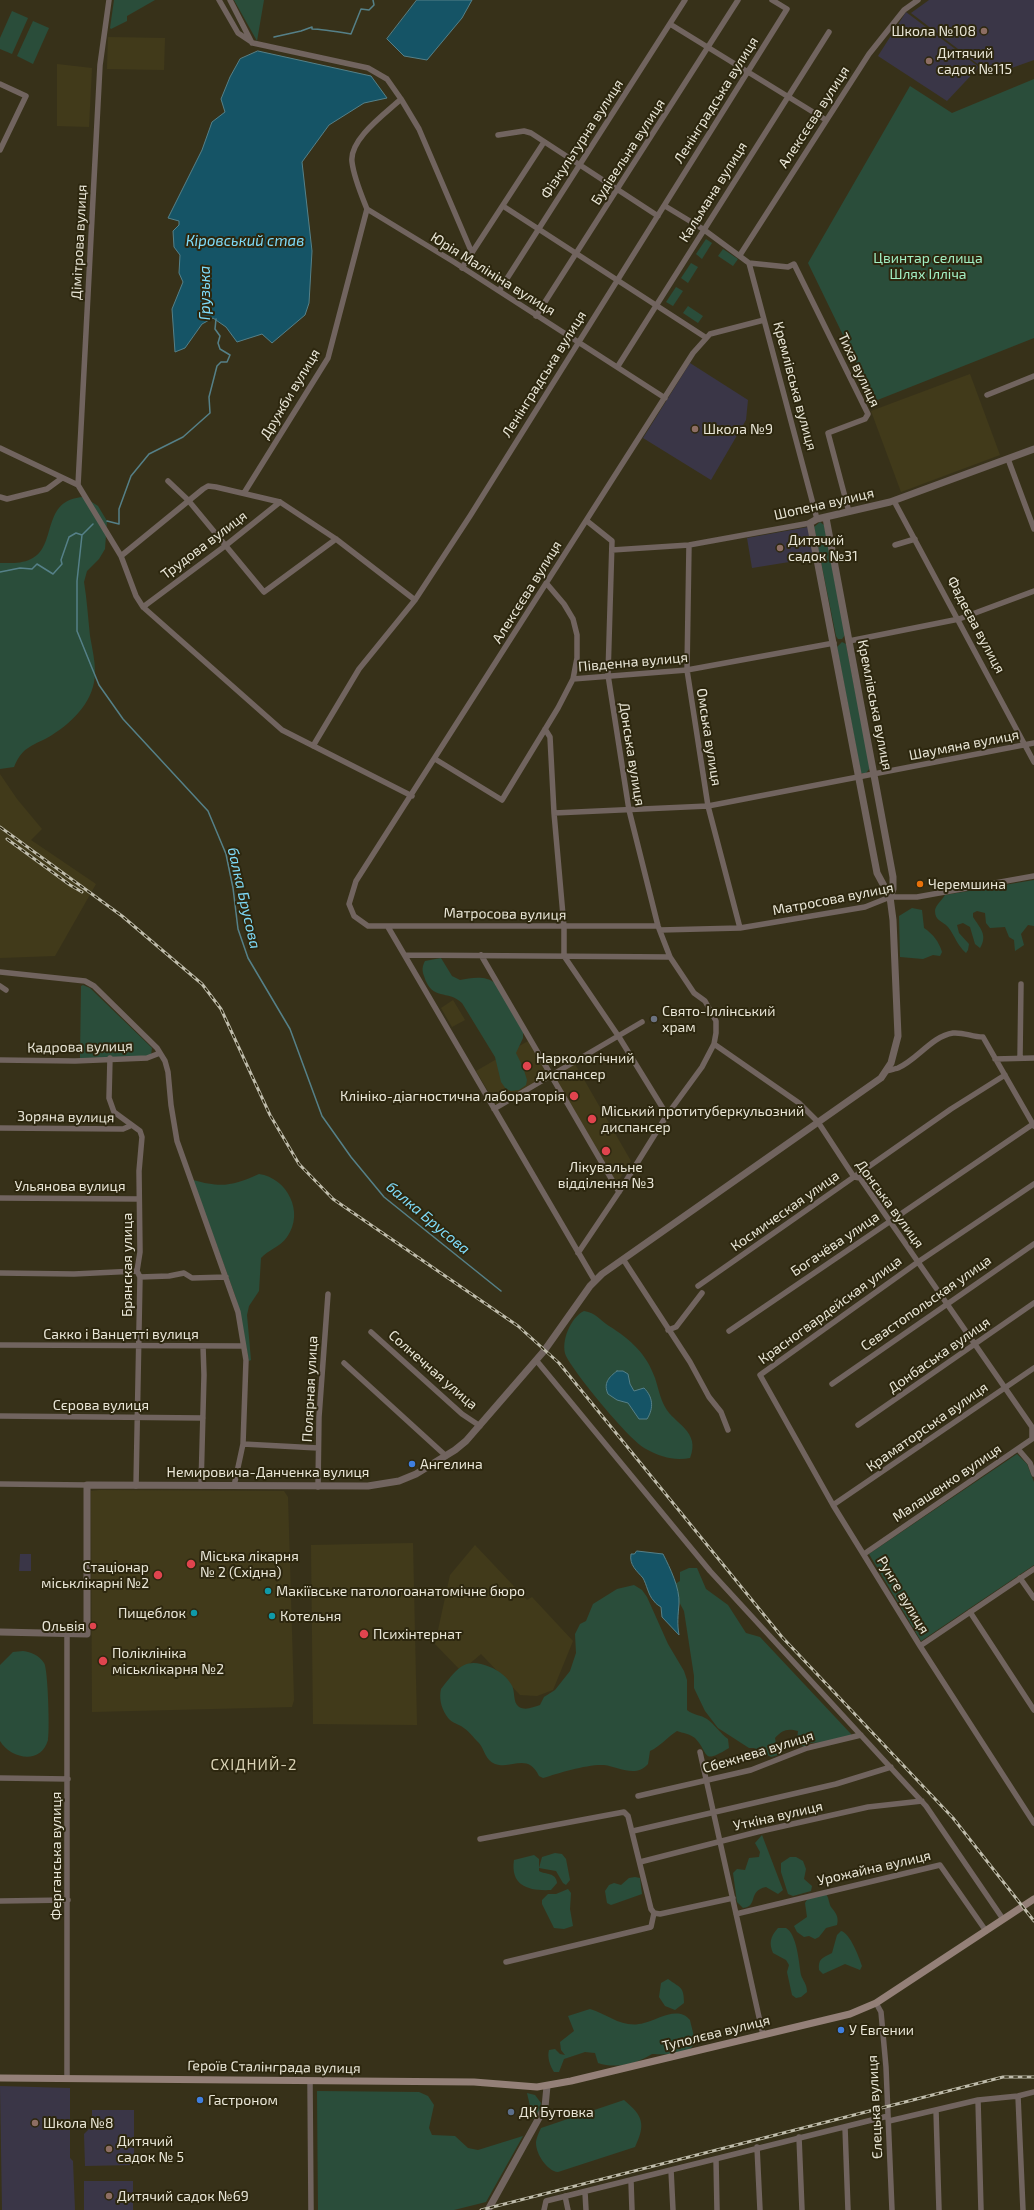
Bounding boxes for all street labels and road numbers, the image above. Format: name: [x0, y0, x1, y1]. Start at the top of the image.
street label: Ленінградська вулиця: [670, 34, 762, 166]
street label: Алексєєва вулиця: [775, 63, 853, 171]
street label: Фiзкультурна вулиця: [537, 76, 627, 202]
street label: Будівельна вулиця: [587, 96, 669, 208]
street label: Кальмана вулиця: [675, 139, 751, 245]
street label: Дімітрова вулиця: [68, 184, 90, 300]
street label: Юрія Малініна вулиця: [427, 229, 559, 319]
street label: Ленінградська вулиця: [498, 308, 590, 440]
street label: Кремлівська вулиця: [770, 320, 820, 452]
street label: Тиха вулиця: [834, 330, 884, 410]
street label: Дружби вулиця: [256, 346, 324, 442]
street label: Шопена вулиця: [772, 484, 876, 524]
street label: Трудова вулиця: [158, 507, 250, 583]
street label: Алексєєва вулиця: [489, 538, 565, 646]
street label: Фадеєва вулиця: [943, 574, 1009, 676]
street label: Кремлівська вулиця: [854, 638, 896, 772]
street label: Південна вулиця: [577, 649, 689, 675]
street label: Омська вулиця: [693, 687, 725, 787]
street label: Донська вулиця: [615, 701, 649, 807]
street label: Шаумяна вулиця: [907, 726, 1021, 764]
street label: Матросова вулиця: [771, 879, 895, 919]
street label: Матросова вулиця: [443, 905, 567, 923]
street label: Кадрова вулиця: [27, 1038, 133, 1056]
street label: Зоряна вулиця: [17, 1108, 115, 1126]
street label: Донська вулиця: [852, 1157, 928, 1251]
street label: Космическая улица: [727, 1167, 843, 1255]
street label: Ульянова вулиця: [15, 1178, 125, 1194]
street label: Богачёва улица: [787, 1208, 883, 1280]
street label: Брянская улица: [119, 1213, 135, 1317]
street label: Красногвардейская улица: [755, 1252, 905, 1368]
street label: Севастопольская улица: [857, 1252, 995, 1354]
street label: Донбаська вулиця: [885, 1313, 993, 1397]
street label: Сакко і Ванцетті вулиця: [43, 1326, 199, 1342]
street label: Солнечная улица: [385, 1327, 481, 1413]
street label: Полярная улица: [299, 1335, 321, 1443]
street label: Краматорська вулиця: [863, 1379, 991, 1475]
street label: Сєрова вулиця: [53, 1397, 149, 1413]
street label: Малашенко вулиця: [889, 1440, 1005, 1526]
street label: Немировича-Данченка вулиця: [167, 1464, 369, 1480]
street label: Рунге вулиця: [873, 1553, 933, 1637]
street label: Сбежнева вулиця: [700, 1727, 816, 1777]
street label: Ферганська вулиця: [48, 1792, 64, 1920]
street label: Уткiна вулиця: [732, 1798, 824, 1834]
street label: Урожайна вулиця: [815, 1847, 933, 1889]
street label: Туполєва вулиця: [660, 2011, 772, 2055]
street label: Єлецька вулиця: [864, 2055, 886, 2159]
street label: Героїв Сталінграда вулиця: [187, 2057, 361, 2077]

